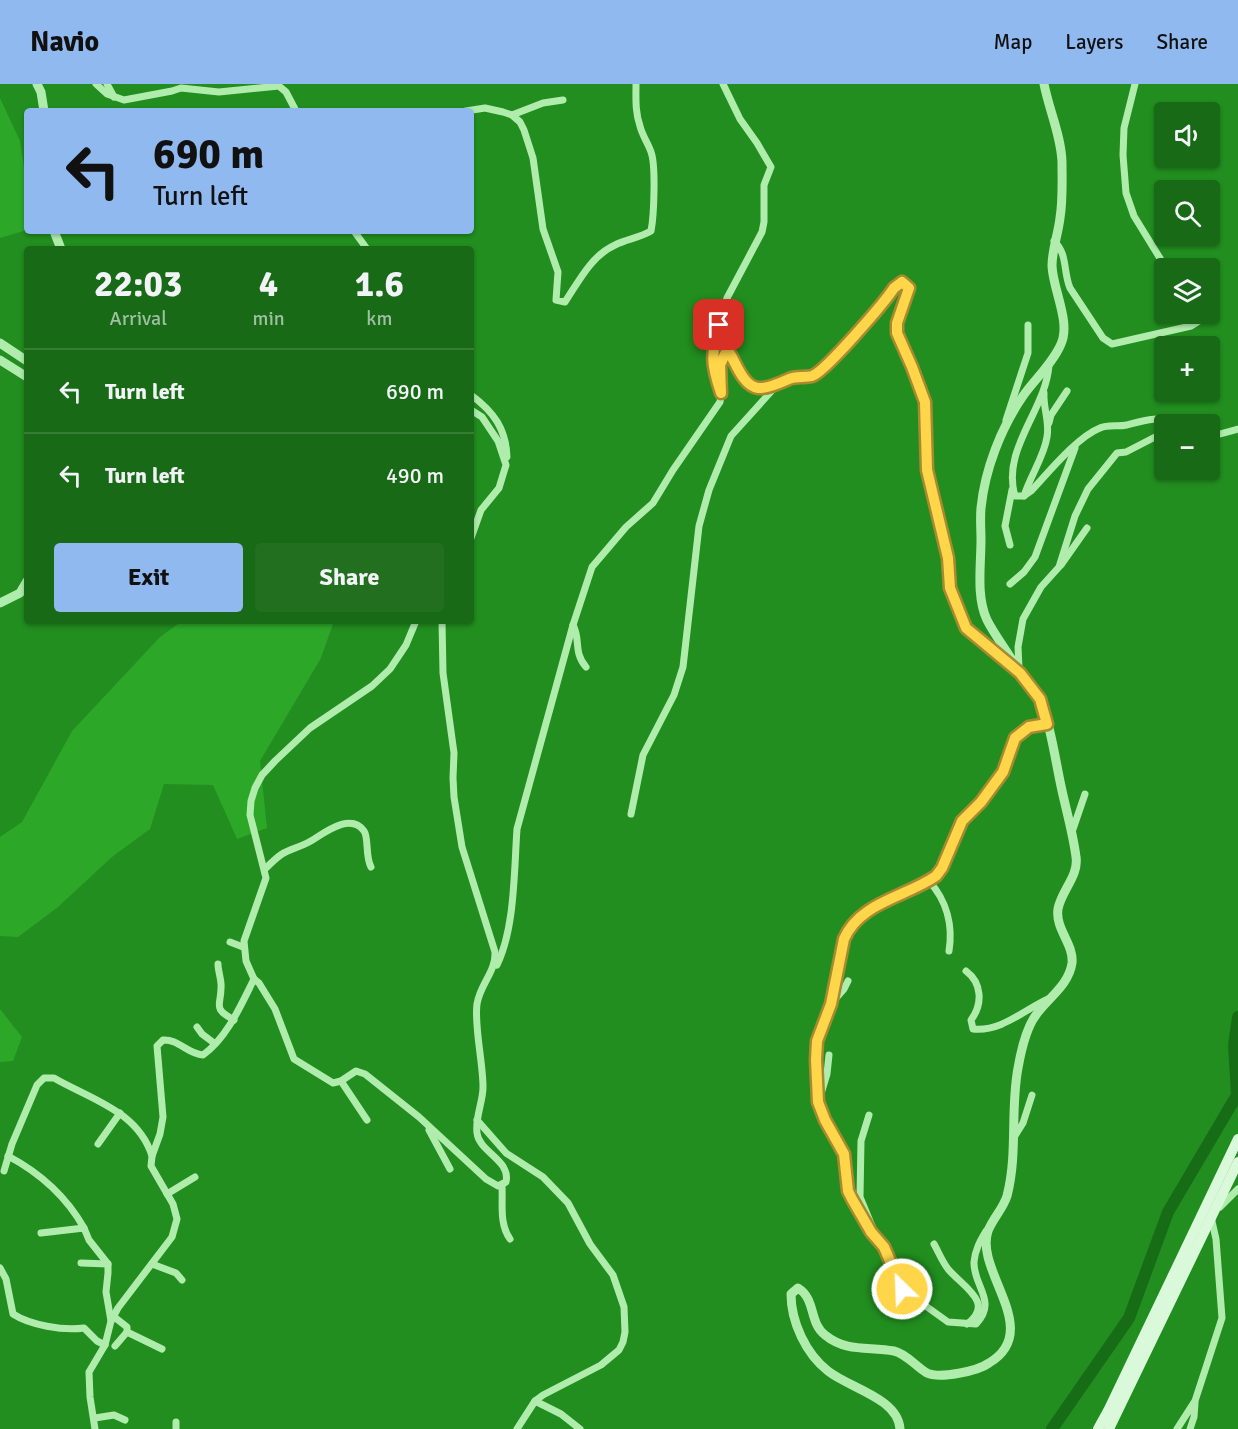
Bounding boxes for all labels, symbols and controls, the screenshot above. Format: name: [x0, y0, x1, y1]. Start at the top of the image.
text: Navio: [30, 25, 99, 59]
text: Map: [994, 29, 1032, 55]
text: Layers: [1065, 29, 1123, 55]
text: Share: [1156, 29, 1208, 55]
map controls: [1154, 102, 1220, 480]
button: sound: [1154, 102, 1220, 168]
text: 690 m: [153, 129, 264, 180]
icon: left: [54, 132, 132, 210]
text: Turn left: [153, 180, 248, 213]
button: search: [1154, 180, 1220, 246]
button: layers: [1154, 258, 1220, 324]
text: 22:03: [94, 262, 182, 307]
text: 4: [259, 262, 278, 307]
text: 1.6: [355, 262, 404, 307]
pin: [693, 299, 744, 350]
text: Arrival: [109, 306, 167, 331]
text: min: [252, 306, 285, 331]
text: km: [366, 306, 392, 331]
icon: arrive: [702, 308, 735, 341]
button: +: [1154, 336, 1220, 402]
icon: left: [54, 375, 87, 408]
text: Turn left: [105, 378, 185, 405]
text: 690 m: [386, 378, 444, 405]
button: −: [1154, 414, 1220, 480]
icon: left: [54, 459, 87, 492]
text: Turn left: [105, 462, 185, 489]
text: 490 m: [386, 462, 444, 489]
button: Exit: [54, 543, 243, 612]
button: Share: [255, 543, 444, 612]
position arrow: [870, 1257, 934, 1321]

